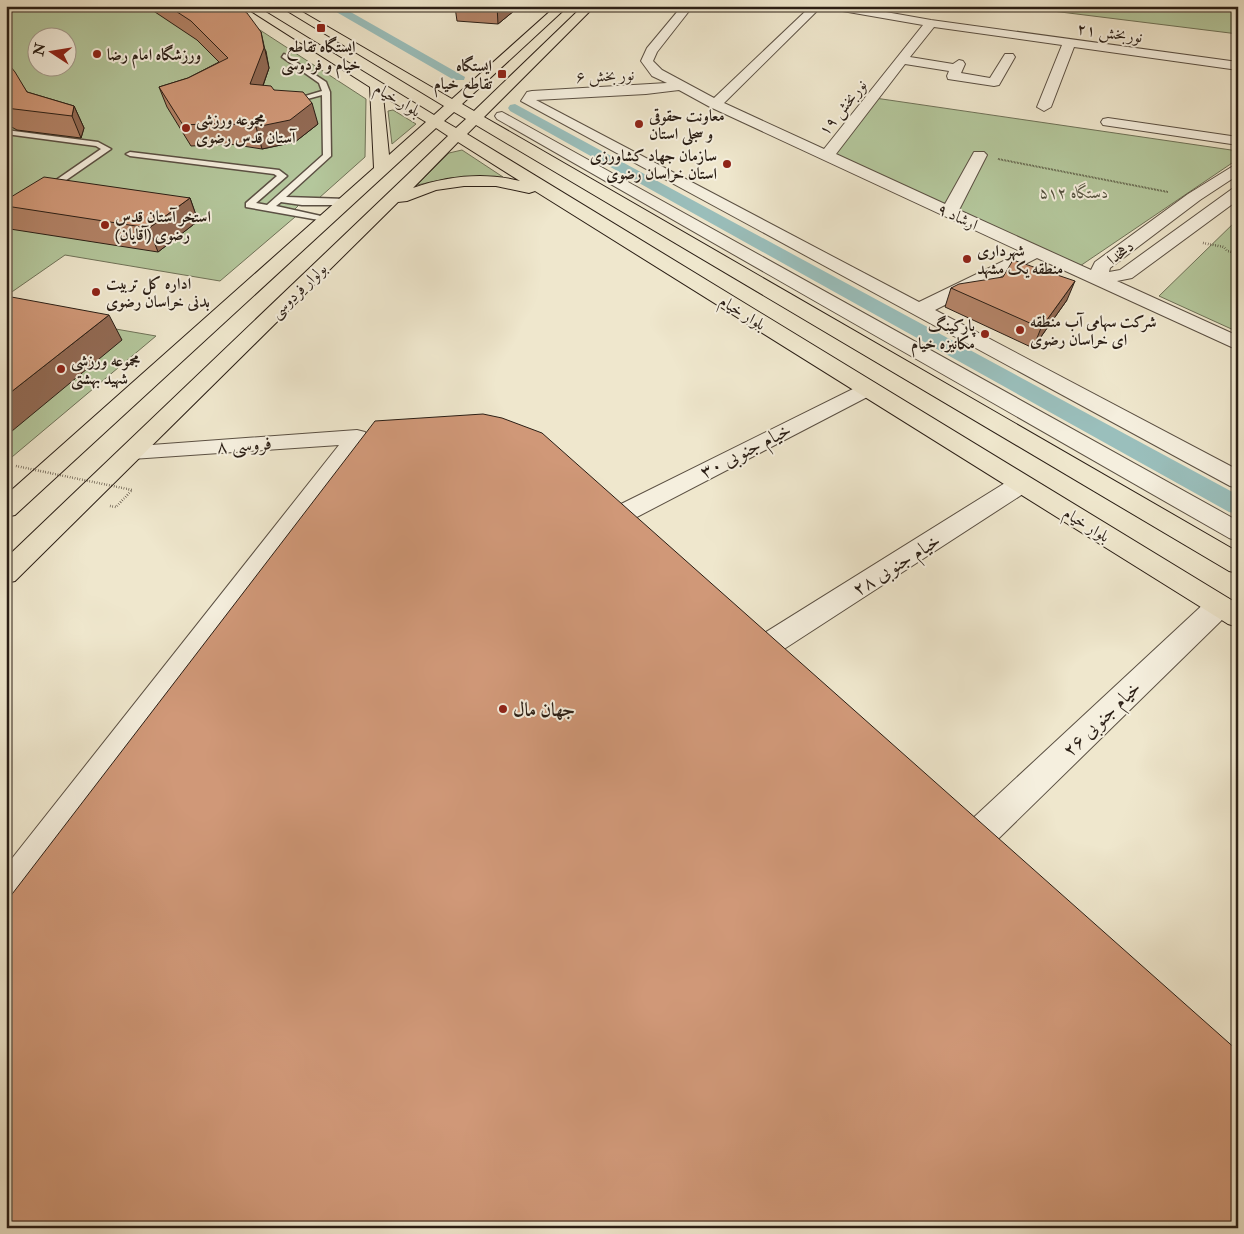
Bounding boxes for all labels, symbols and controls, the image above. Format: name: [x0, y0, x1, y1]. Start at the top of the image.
street label: نوربخش ۲۱: [1076, 19, 1144, 47]
marker: ایستگاه تقاطع خیام و فردوسی: [315, 22, 327, 34]
north arrow: [28, 28, 78, 78]
place label: ایستگاه تقاطع خیام و فردوسی: [281, 36, 361, 79]
text: N: [30, 41, 49, 58]
place label: ورزشگاه امام رضا: [107, 44, 201, 69]
marker: ورزشگاه امام رضا: [91, 48, 103, 60]
place label: ایستگاه تقاطع خیام: [434, 55, 493, 99]
street label: نور بخش ۶: [575, 65, 635, 87]
marker: ایستگاه تقاطع خیام: [496, 68, 508, 80]
street label: نوربخش ۱۹: [814, 76, 871, 140]
street label: بلوار خیام: [369, 78, 424, 125]
place label: معاونت حقوقی و سجلی استان: [648, 106, 725, 146]
place label: مجموعه ورزشی آستان قدس رضوی: [196, 110, 298, 148]
marker: معاونت حقوقی و سجلی استان: [633, 118, 645, 130]
marker: مجموعه ورزشی آستان قدس رضوی: [180, 122, 192, 134]
place label: سازمان جهاد کشاورزی استان خراسان رضوی: [590, 146, 717, 184]
marker: سازمان جهاد کشاورزی استان خراسان رضوی: [721, 158, 733, 170]
park label: ۵۱۲ دستگاه: [1039, 182, 1109, 203]
street label: ارشاد ۹: [934, 199, 981, 235]
place label: استخر آستان قدس رضوی (آقایان): [115, 207, 211, 245]
marker: استخر آستان قدس رضوی (آقایان): [99, 219, 111, 231]
street label: دهخدا: [1103, 236, 1138, 269]
place label: شهرداری منطقه یک مشهد: [977, 241, 1063, 279]
marker: شهرداری منطقه یک مشهد: [961, 253, 973, 265]
street label: بولوار فردوسی: [266, 259, 332, 323]
place label: اداره کل تربیت بدنی خراسان رضوی: [106, 274, 210, 312]
marker: اداره کل تربیت بدنی خراسان رضوی: [90, 286, 102, 298]
street label: بلوار خیام: [714, 291, 769, 338]
place label: شرکت سهامی آب منطقه ای خراسان رضوی: [1030, 312, 1156, 350]
place label: پارکینگ مکانیزه خیام: [911, 315, 976, 358]
marker: شرکت سهامی آب منطقه ای خراسان رضوی: [1014, 324, 1026, 336]
marker: پارکینگ مکانیزه خیام: [979, 328, 991, 340]
place label: مجموعه ورزشی شهید بهشتی: [71, 351, 140, 391]
marker: مجموعه ورزشی شهید بهشتی: [55, 363, 67, 375]
street label: خیام جنوبی ۳۰: [696, 418, 797, 488]
street label: فروسی ۸: [216, 431, 273, 460]
street label: بلوار خیام: [1058, 503, 1113, 550]
street label: خیام جنوبی ۲۸: [848, 528, 947, 605]
street label: خیام جنوبی ۲۶: [1058, 676, 1149, 765]
place label: جهان مال: [513, 698, 575, 722]
marker: جهان مال: [497, 703, 509, 715]

